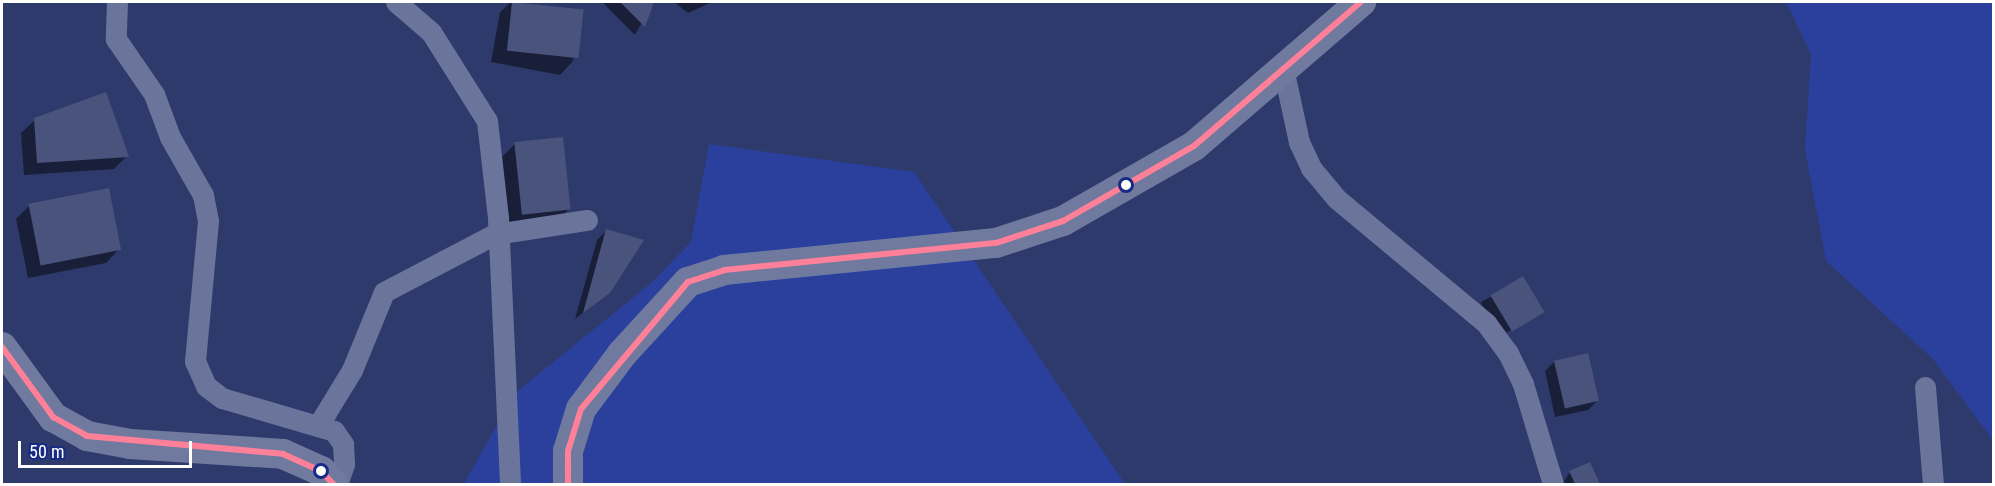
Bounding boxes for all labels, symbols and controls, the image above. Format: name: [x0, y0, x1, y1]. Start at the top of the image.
unlabelled marker: [1120, 179, 1132, 191]
scale bar: [21, 429, 195, 467]
text: 50 m: [29, 441, 64, 462]
unlabelled marker: [315, 465, 327, 477]

